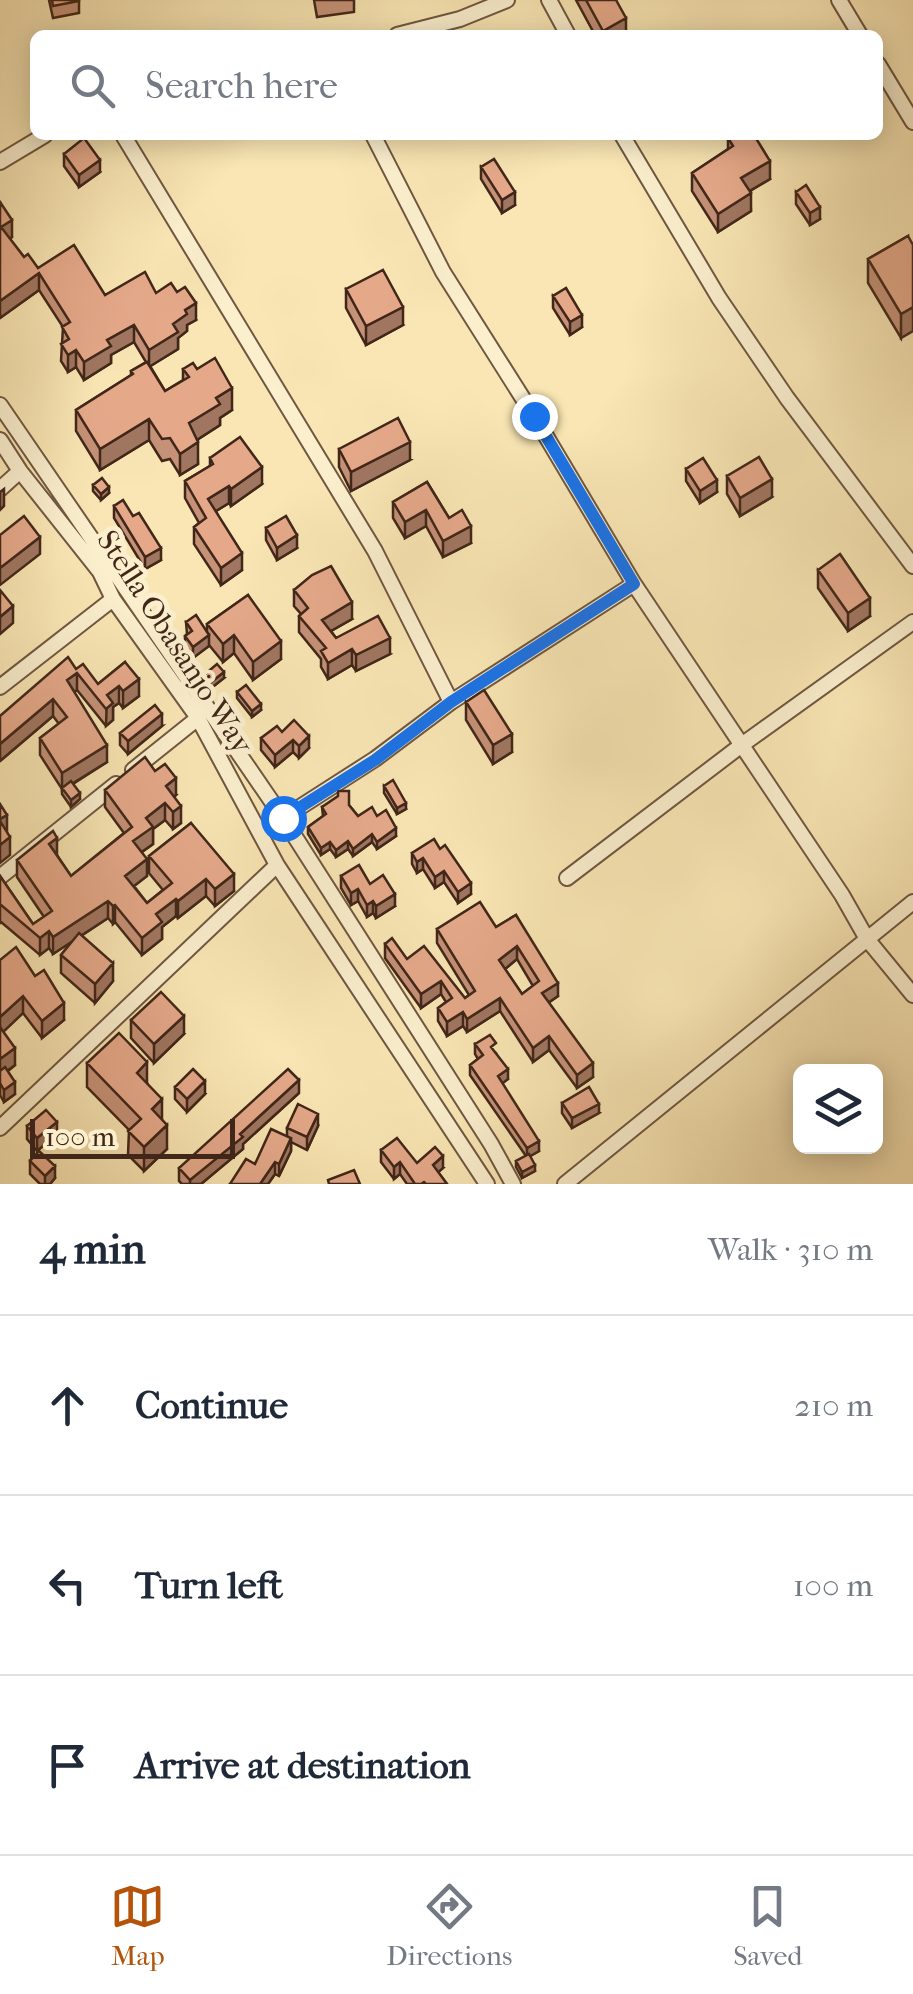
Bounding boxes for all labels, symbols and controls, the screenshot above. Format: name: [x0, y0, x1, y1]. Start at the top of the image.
search box: [30, 30, 883, 140]
icon: search: [65, 58, 120, 113]
text: Search here: [145, 63, 338, 108]
route end: [512, 394, 558, 440]
street label: Stella Obasanjo Way: [89, 524, 260, 761]
route start: [261, 796, 307, 842]
map controls: [793, 1064, 883, 1154]
button: layers: [793, 1064, 883, 1154]
scale bar: [30, 1114, 235, 1158]
text: 100 m: [45, 1120, 115, 1153]
text: 4 min: [40, 1225, 146, 1274]
text: Walk · 310 m: [708, 1231, 873, 1268]
icon: ahead: [40, 1378, 95, 1433]
text: Continue: [135, 1383, 288, 1428]
text: 210 m: [794, 1387, 873, 1424]
icon: left: [40, 1558, 95, 1613]
text: Turn left: [135, 1563, 283, 1608]
text: 100 m: [793, 1567, 873, 1604]
icon: arrive: [40, 1738, 95, 1793]
text: Arrive at destination: [135, 1743, 471, 1788]
tab: Map: [110, 1879, 165, 1972]
tab: Directions: [386, 1879, 512, 1972]
tab: Saved: [733, 1879, 803, 1972]

